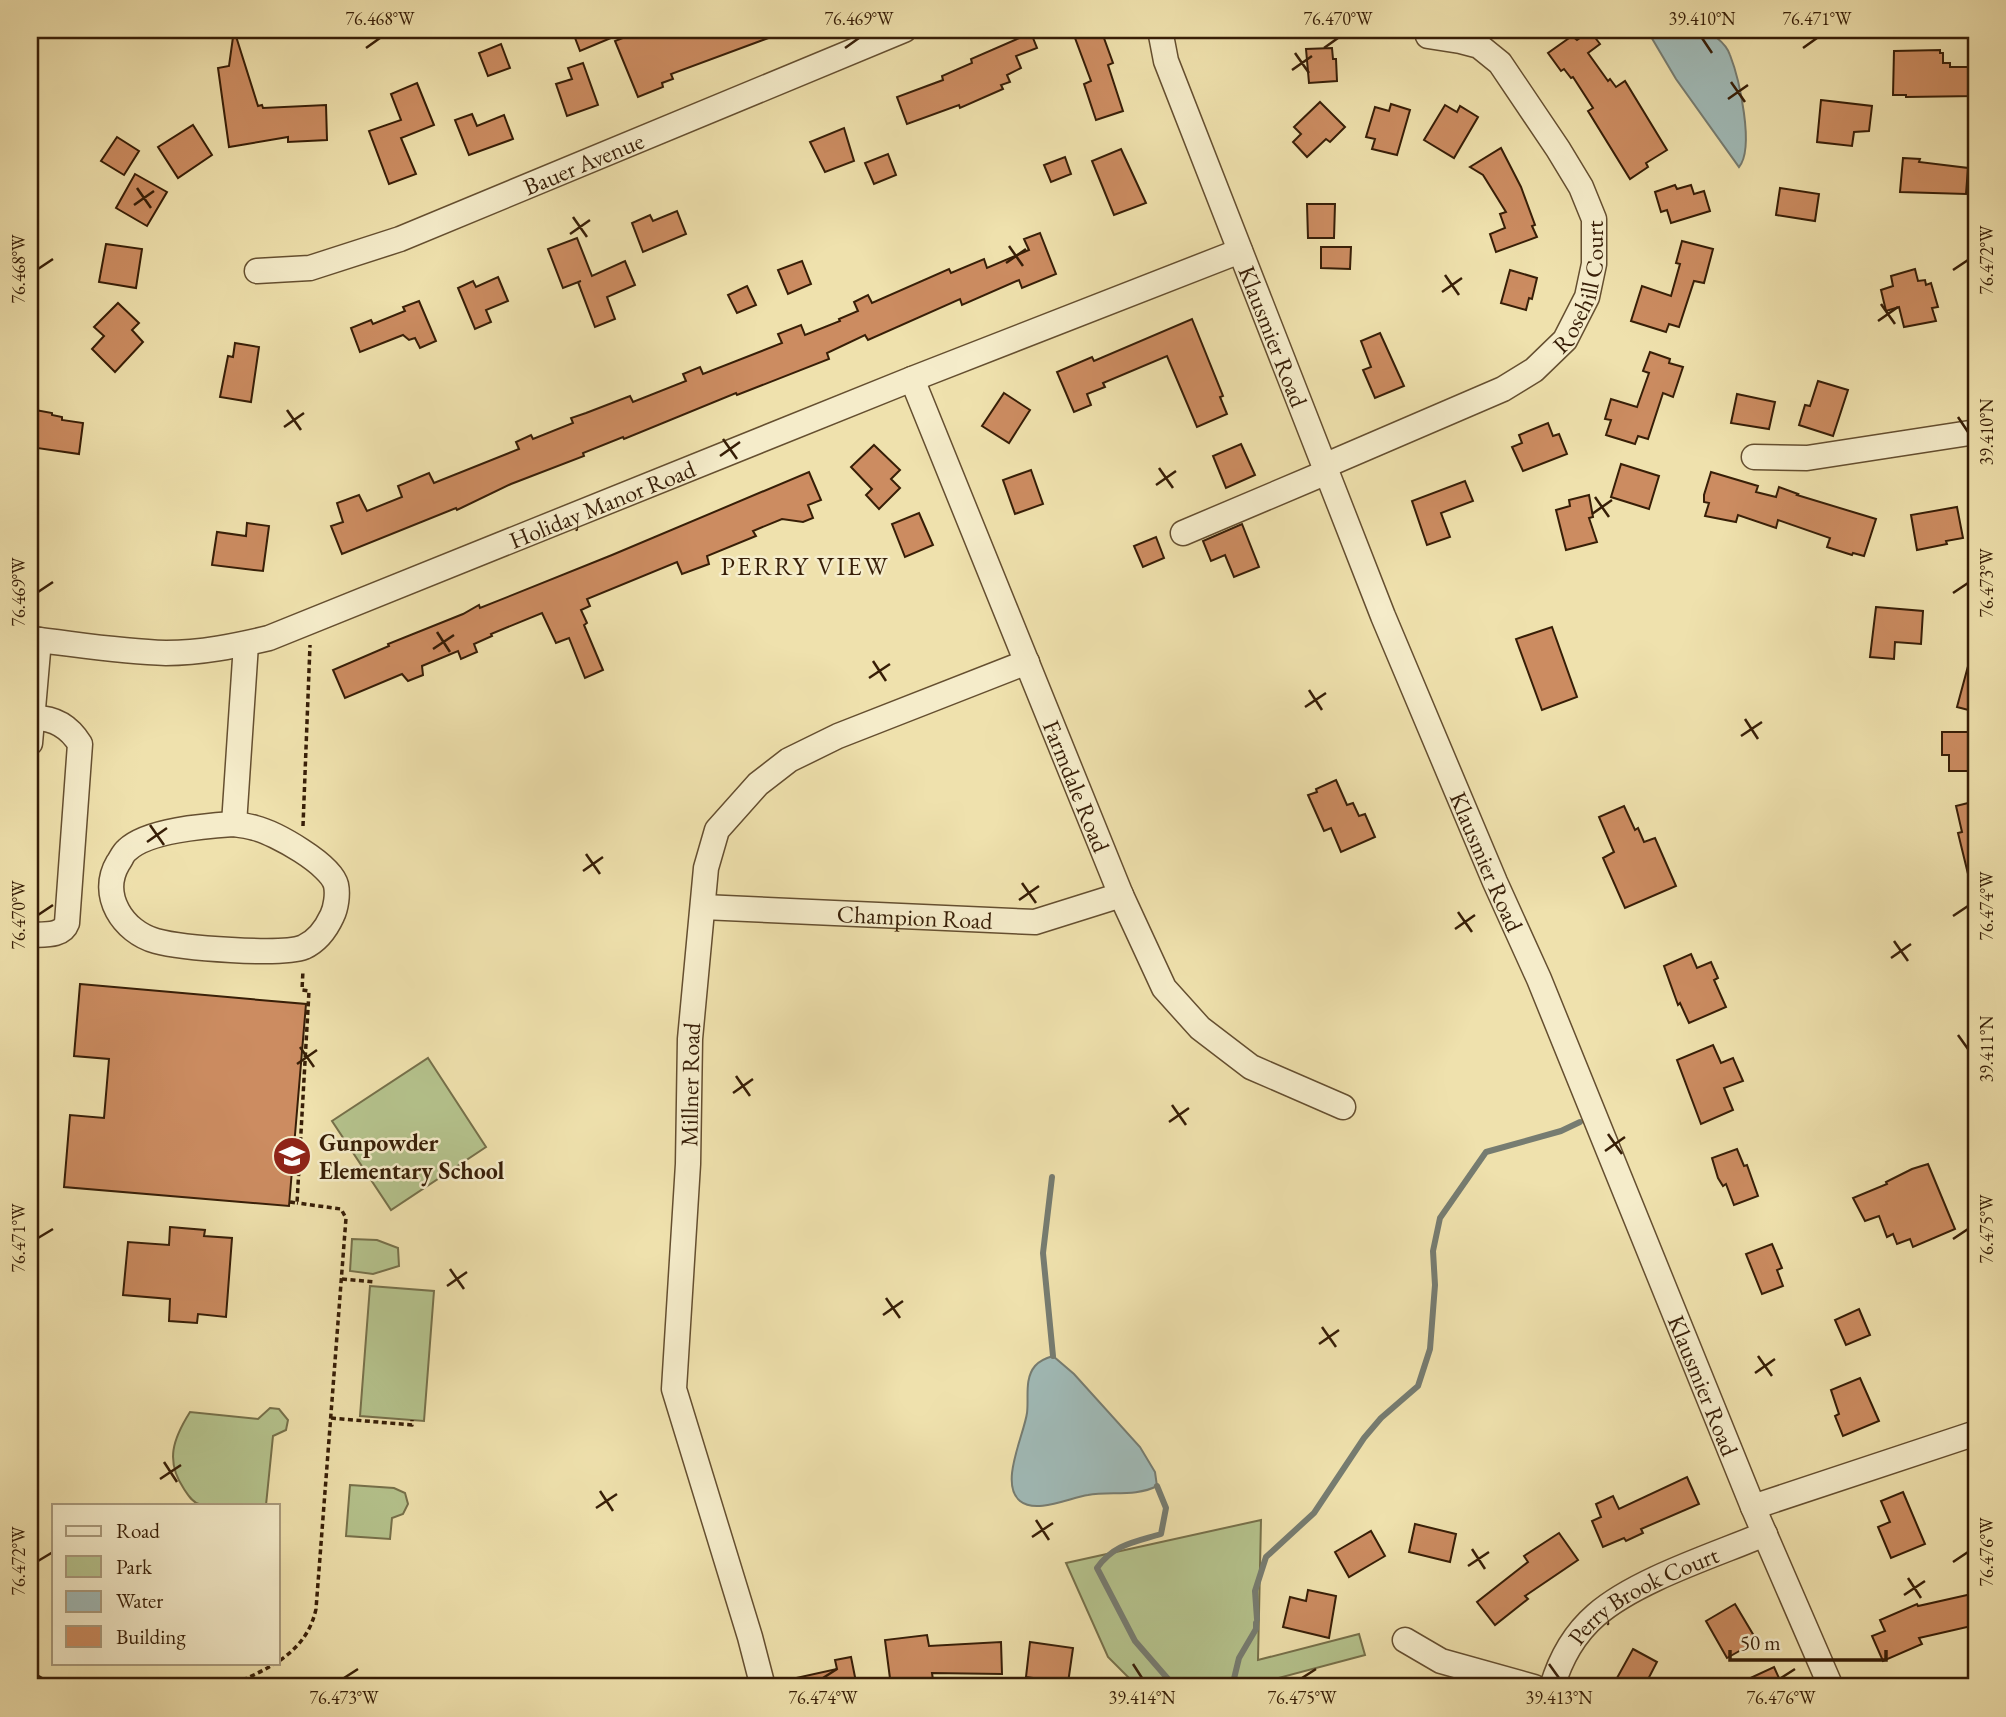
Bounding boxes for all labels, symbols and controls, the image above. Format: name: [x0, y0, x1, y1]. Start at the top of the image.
text: 76.468°W: [345, 7, 415, 30]
text: 76.469°W: [824, 7, 894, 30]
text: 76.470°W: [1303, 7, 1373, 30]
text: 39.410°N: [1669, 7, 1736, 30]
text: 76.471°W: [1782, 7, 1852, 30]
street label: Bauer Avenue: [518, 124, 648, 202]
street label: Rosehill Court: [1545, 220, 1610, 360]
text: 76.472°W: [1975, 225, 1998, 295]
text: 76.468°W: [7, 234, 30, 304]
street label: Klausmier Road: [1232, 261, 1315, 412]
text: 39.410°N: [1975, 398, 1998, 465]
street label: Holiday Manor Road: [504, 452, 700, 555]
text: 76.473°W: [1975, 548, 1998, 618]
district label: PERRY VIEW: [720, 549, 890, 583]
text: 76.469°W: [7, 557, 30, 627]
street label: Farmdale Road: [1036, 715, 1118, 857]
street label: Klausmier Road: [1443, 787, 1531, 937]
text: 76.474°W: [1975, 871, 1998, 941]
text: 76.470°W: [7, 880, 30, 950]
street label: Champion Road: [836, 898, 994, 936]
text: 39.411°N: [1975, 1015, 1998, 1082]
street label: Millner Road: [673, 1020, 707, 1147]
place label: Gunpowder Elementary School: [319, 1127, 505, 1187]
school or university icon: Gunpowder Elementary School: [271, 1135, 313, 1177]
text: 76.475°W: [1975, 1194, 1998, 1264]
text: 76.471°W: [7, 1203, 30, 1273]
street label: Klausmier Road: [1661, 1310, 1746, 1461]
legend: [52, 1504, 280, 1664]
text: Road: [116, 1517, 160, 1544]
text: 76.476°W: [1975, 1517, 1998, 1587]
text: 76.472°W: [7, 1526, 30, 1596]
street label: Perry Brook Court: [1560, 1538, 1723, 1651]
text: Park: [116, 1553, 153, 1580]
text: Water: [116, 1587, 163, 1614]
scale bar: [1730, 1619, 1885, 1663]
text: Building: [116, 1623, 186, 1650]
text: 50 m: [1740, 1629, 1781, 1656]
text: 76.473°W: [309, 1686, 379, 1709]
text: 76.474°W: [788, 1686, 858, 1709]
text: 39.414°N: [1109, 1686, 1176, 1709]
text: 76.475°W: [1267, 1686, 1337, 1709]
text: 39.413°N: [1526, 1686, 1593, 1709]
text: 76.476°W: [1746, 1686, 1816, 1709]

